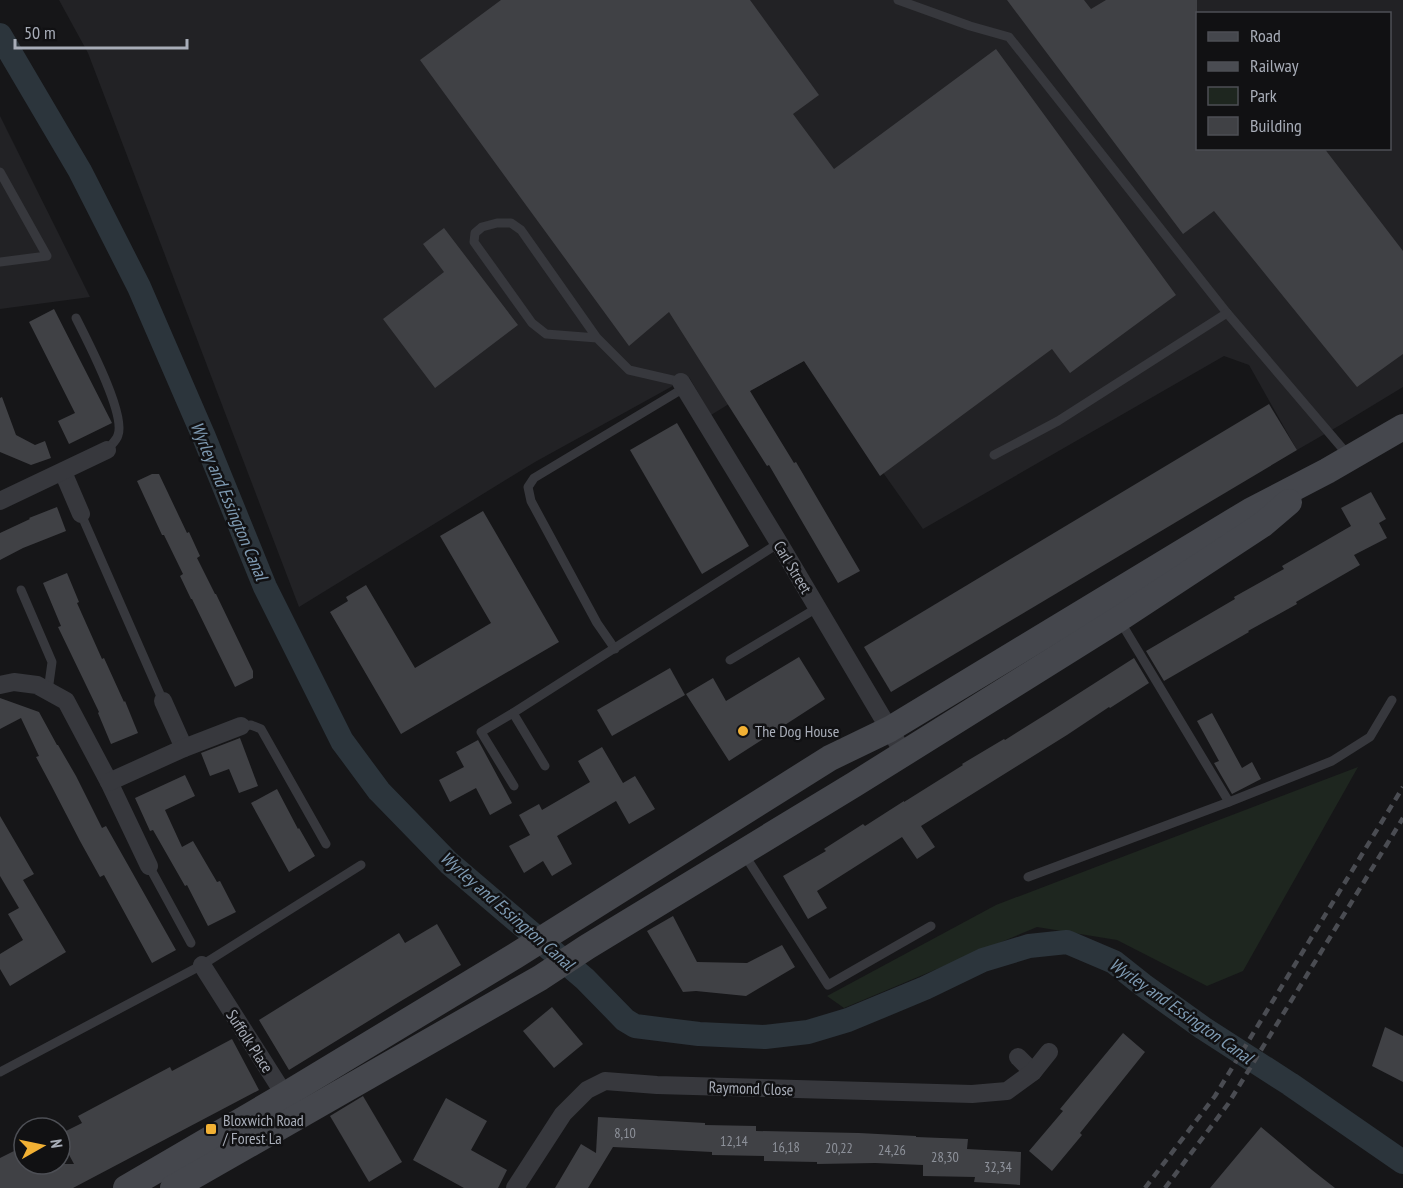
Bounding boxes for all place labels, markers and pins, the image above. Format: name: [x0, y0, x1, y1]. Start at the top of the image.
place label: The Dog House: [755, 721, 839, 741]
marker: The Dog House: [736, 724, 750, 738]
place label: Bloxwich Road / Forest La: [222, 1110, 304, 1148]
marker: Bloxwich Road / Forest La: [204, 1122, 218, 1136]

